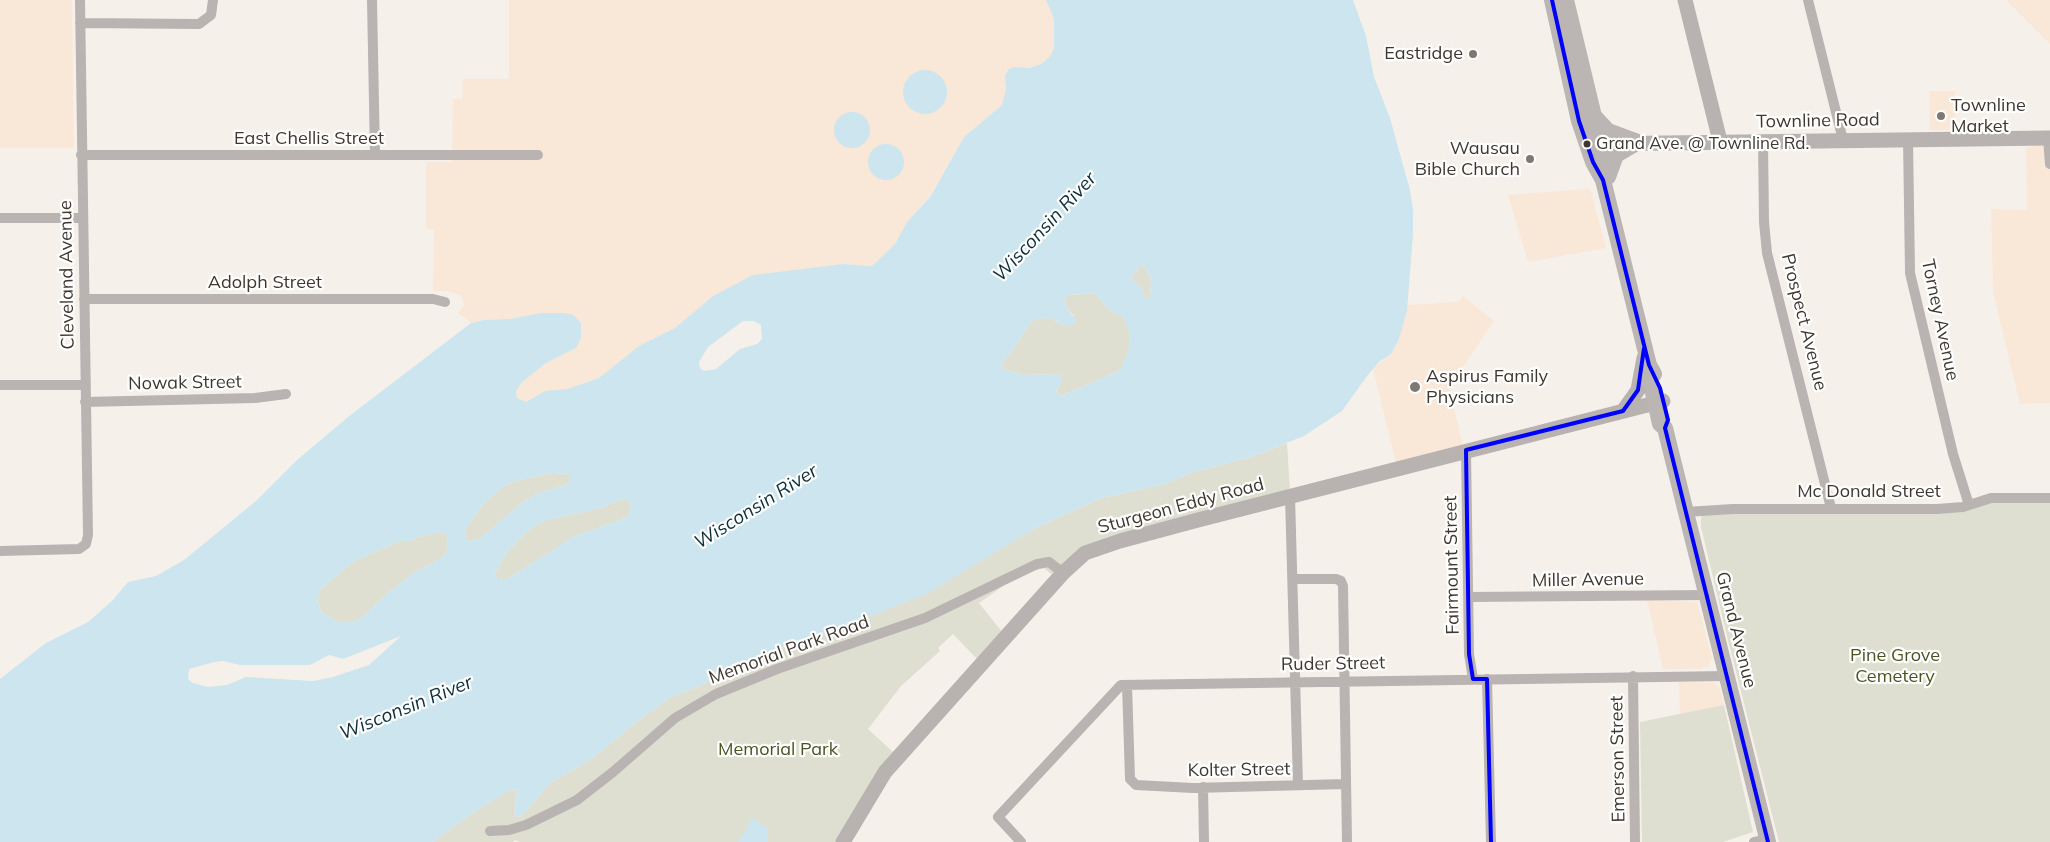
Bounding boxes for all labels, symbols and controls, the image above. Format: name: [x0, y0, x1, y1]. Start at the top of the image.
place label: Eastridge: [1384, 43, 1463, 65]
marker: Eastridge: [1467, 48, 1479, 60]
place label: Townline Market: [1951, 95, 2026, 138]
street label: Townline Road: [1756, 109, 1880, 133]
marker: Townline Market: [1935, 110, 1947, 122]
street label: East Chellis Street: [234, 128, 384, 150]
place label: Grand Ave. @ Townline Rd.: [1596, 134, 1809, 154]
place label: Wausau Bible Church: [1415, 138, 1520, 180]
marker: Grand Ave. @ Townline Rd.: [1582, 139, 1592, 149]
marker: Wausau Bible Church: [1524, 153, 1536, 165]
water label: Wisconsin River: [989, 168, 1101, 286]
street label: Cleveland Avenue: [55, 200, 79, 350]
street label: Prospect Avenue: [1777, 251, 1831, 393]
street label: Torney Avenue: [1917, 257, 1963, 383]
street label: Adolph Street: [208, 272, 322, 294]
place label: Aspirus Family Physicians: [1426, 366, 1548, 408]
street label: Nowak Street: [128, 371, 242, 395]
marker: Aspirus Family Physicians: [1408, 380, 1422, 394]
water label: Wisconsin River: [690, 460, 822, 554]
street label: Sturgeon Eddy Road: [1096, 473, 1266, 539]
street label: Mc Donald Street: [1797, 481, 1941, 503]
street label: Fairmount Street: [1440, 495, 1464, 635]
street label: Miller Avenue: [1532, 568, 1644, 592]
street label: Grand Avenue: [1711, 570, 1761, 690]
street label: Memorial Park Road: [706, 611, 872, 689]
park label: Pine Grove Cemetery: [1850, 645, 1940, 688]
street label: Ruder Street: [1281, 652, 1385, 676]
water label: Wisconsin River: [336, 671, 476, 745]
street label: Emerson Street: [1606, 695, 1630, 823]
park label: Memorial Park: [718, 739, 838, 761]
street label: Kolter Street: [1187, 758, 1291, 782]

